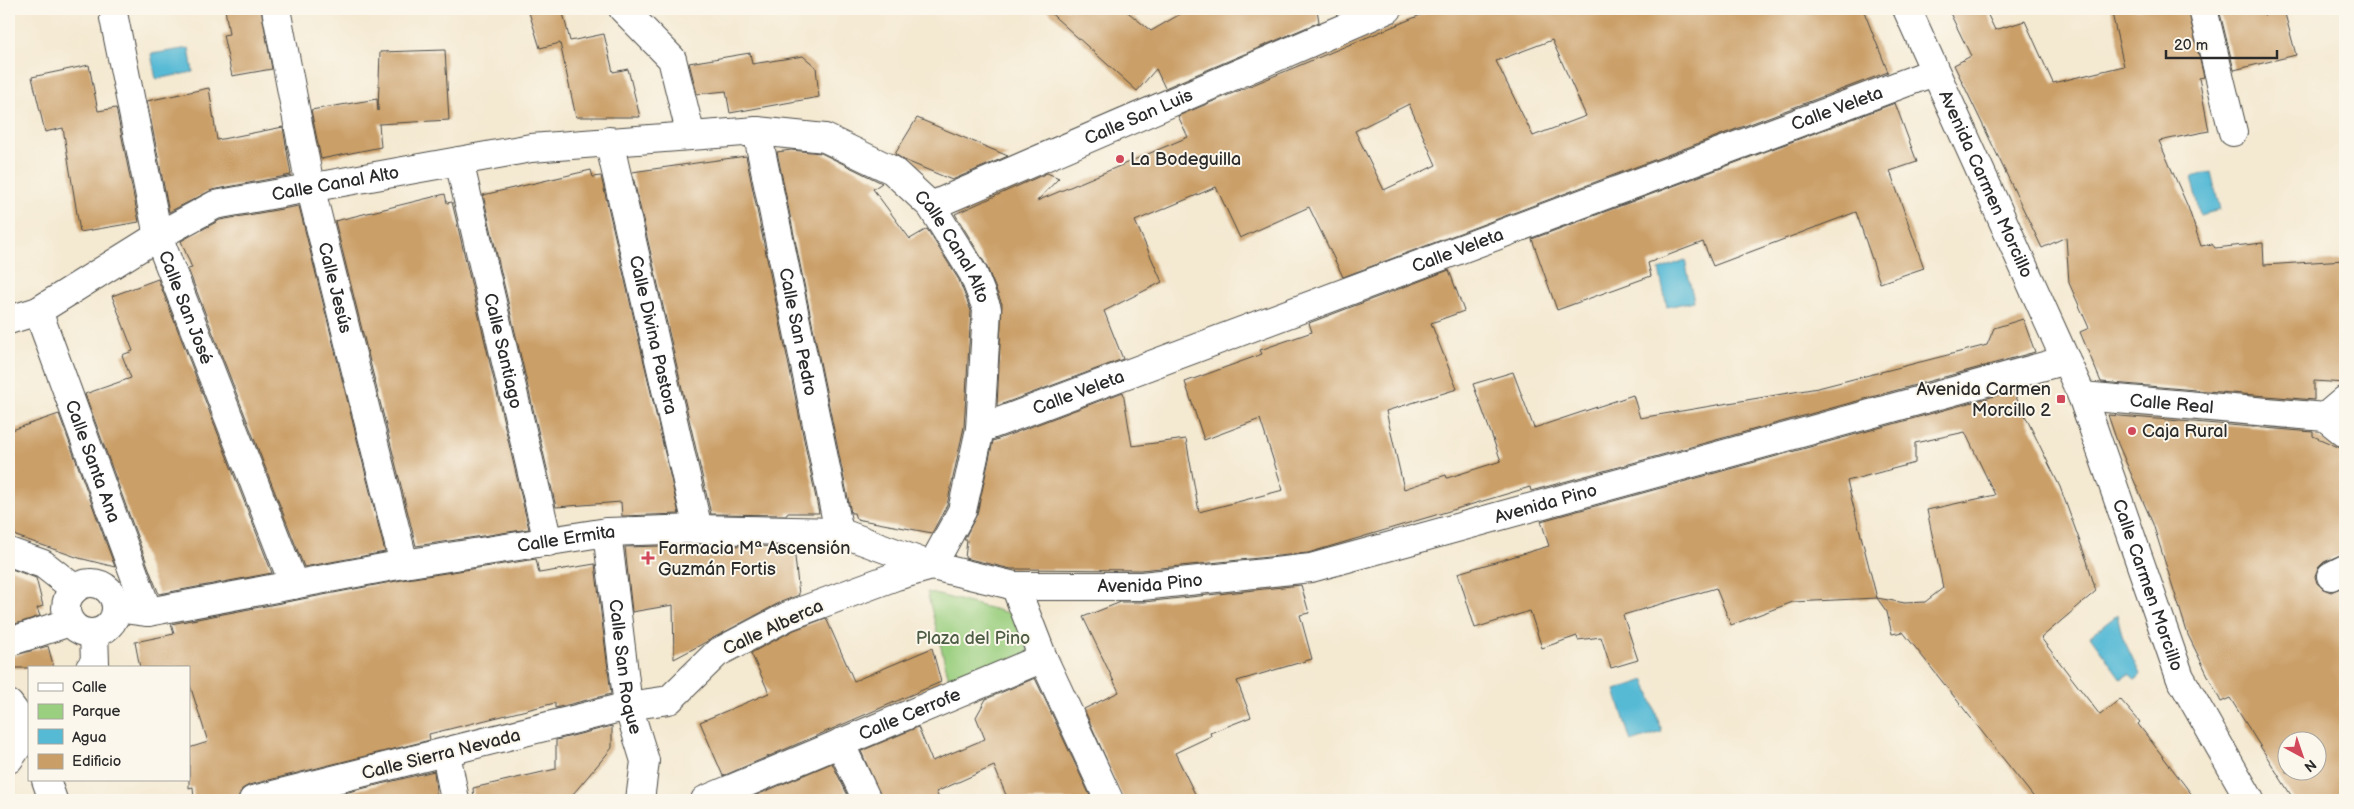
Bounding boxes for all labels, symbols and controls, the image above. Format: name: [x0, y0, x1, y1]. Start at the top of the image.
scale bar: [2166, 28, 2278, 60]
text: 20 m: [2174, 36, 2208, 55]
street label: Calle Veleta: [1788, 82, 1886, 135]
street label: Calle San Luis: [1081, 84, 1196, 150]
street label: Avenida Carmen Morcillo: [1934, 87, 2037, 281]
place label: La Bodeguilla: [1130, 149, 1241, 170]
marker: La Bodeguilla: [1114, 153, 1126, 165]
street label: Calle Canal Alto: [270, 162, 401, 206]
street label: Calle Canal Alto: [910, 186, 994, 306]
street label: Calle Veleta: [1409, 224, 1507, 277]
street label: Calle Jesús: [313, 240, 356, 336]
street label: Calle San José: [154, 248, 217, 368]
street label: Calle Divina Pastora: [625, 253, 681, 417]
street label: Calle San Pedro: [774, 266, 821, 398]
street label: Calle Santiago: [479, 291, 527, 411]
street label: Calle Veleta: [1030, 366, 1127, 419]
place label: Avenida Carmen Morcillo 2: [1916, 379, 2051, 421]
street label: Calle Real: [2129, 390, 2214, 418]
marker: Avenida Carmen Morcillo 2: [2055, 393, 2067, 405]
street label: Calle Santa Ana: [60, 397, 124, 526]
place label: Caja Rural: [2142, 421, 2227, 442]
marker: Caja Rural: [2126, 425, 2138, 437]
street label: Avenida Pino: [1492, 480, 1599, 528]
street label: Calle Carmen Morcillo: [2108, 497, 2187, 674]
street label: Calle Ermita: [516, 522, 616, 557]
place label: Farmacia Mª Ascensión Guzmán Fortis: [658, 538, 850, 580]
marker: Farmacia Mª Ascensión Guzmán Fortis: [642, 552, 654, 564]
street label: Avenida Pino: [1098, 570, 1204, 597]
street label: Calle Alberca: [720, 595, 827, 660]
street label: Calle San Roque: [604, 598, 646, 737]
park label: Plaza del Pino: [916, 628, 1030, 649]
legend: [28, 666, 190, 782]
text: Calle: [72, 678, 107, 697]
street label: Calle Cerrofe: [856, 684, 964, 745]
text: Parque: [72, 702, 121, 721]
street label: Calle Sierra Nevada: [360, 725, 523, 784]
text: Agua: [72, 728, 106, 747]
north arrow: [2276, 732, 2326, 782]
text: Edificio: [72, 752, 121, 771]
text: N: [2301, 756, 2320, 775]

